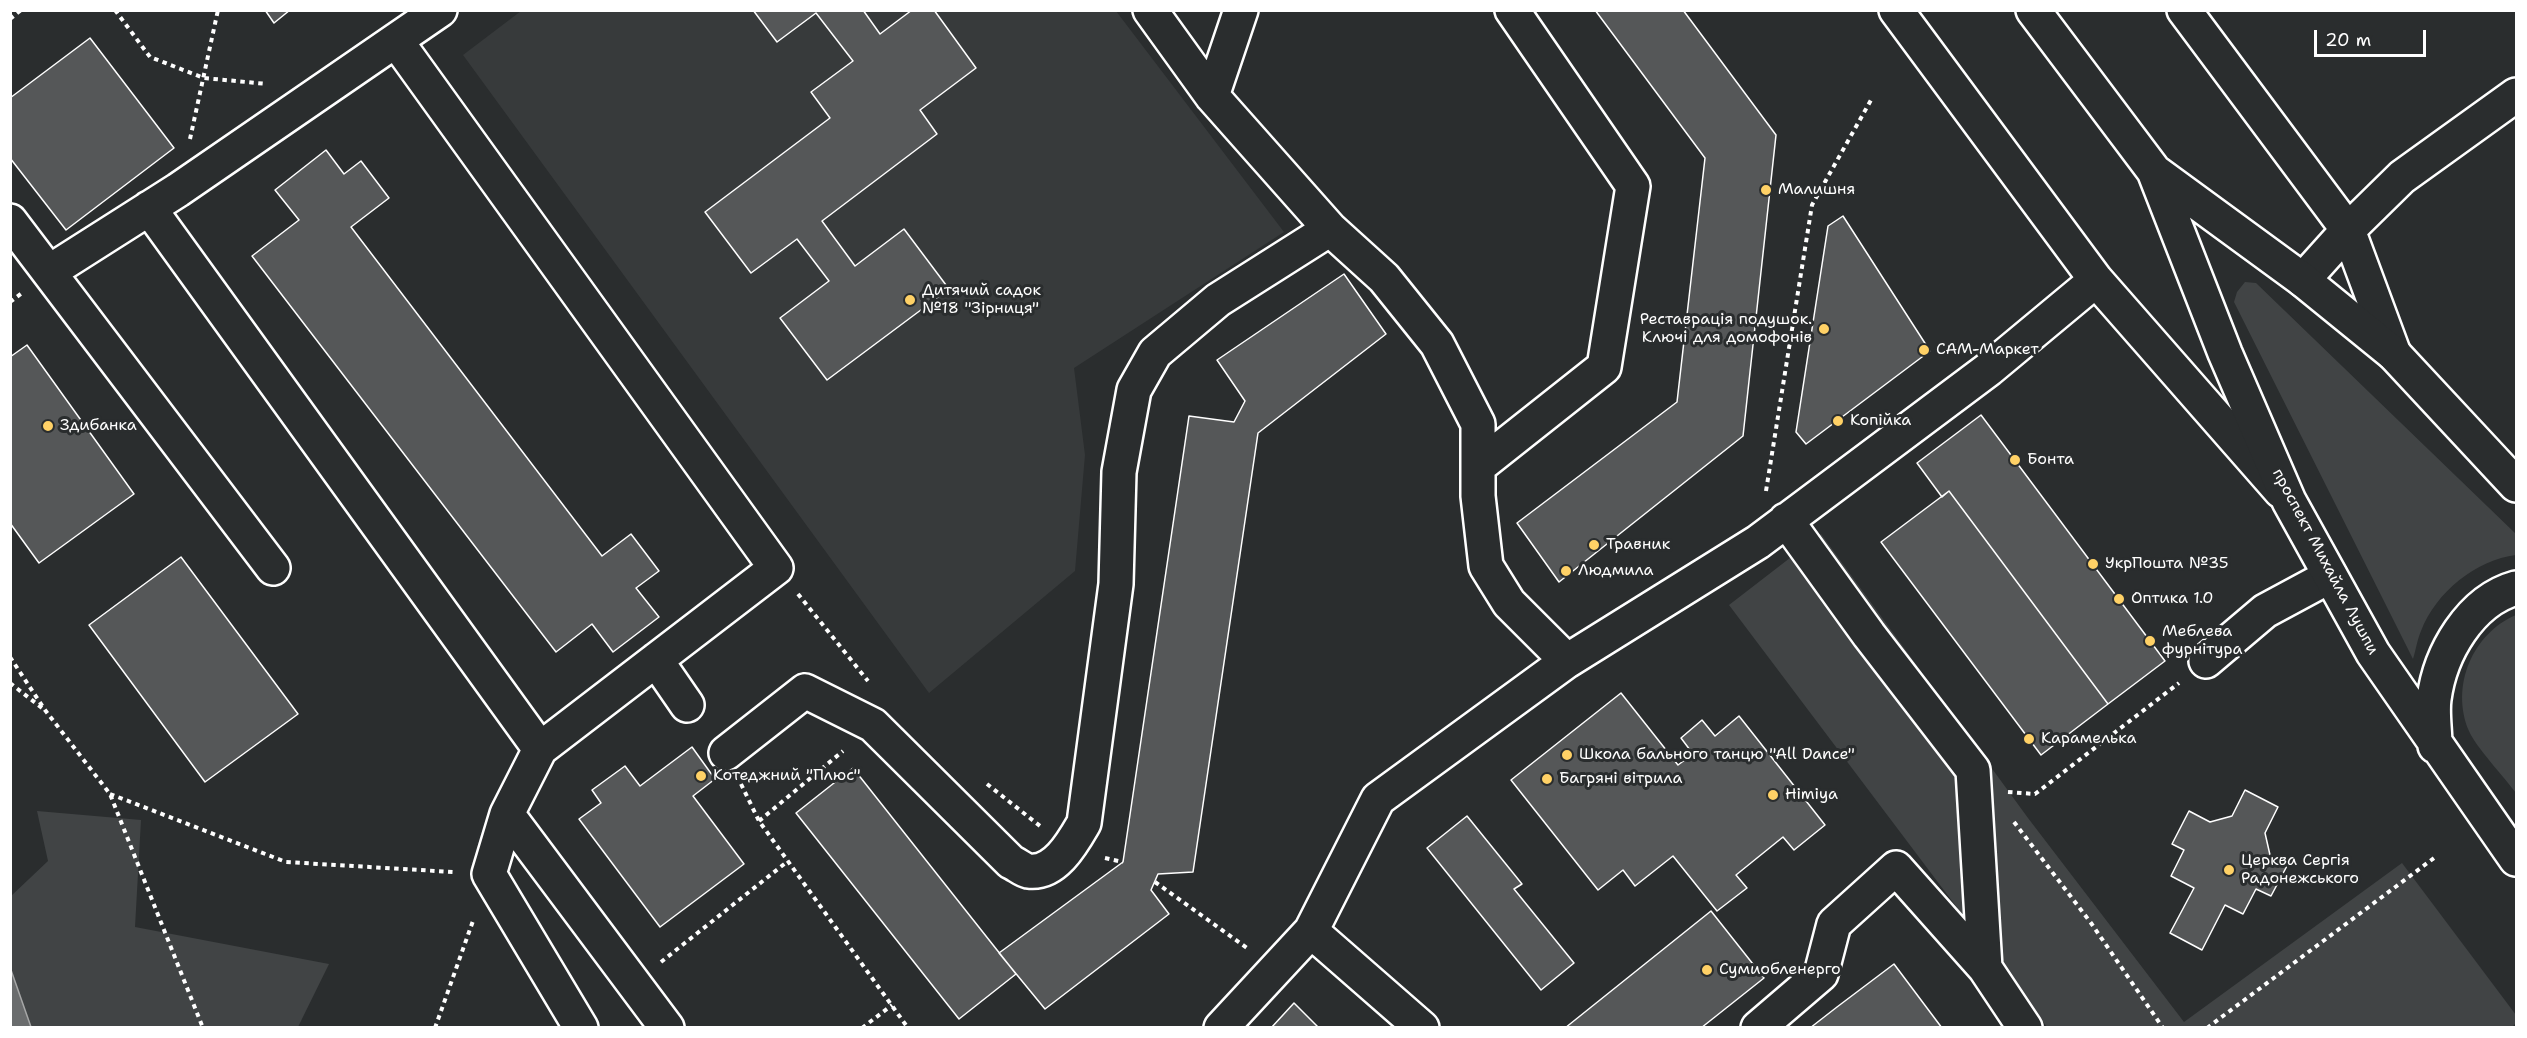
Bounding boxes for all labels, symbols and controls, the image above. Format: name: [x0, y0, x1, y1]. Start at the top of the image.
scale bar: [2317, 18, 2430, 56]
text: 20 m: [2325, 28, 2371, 52]
place label: Малишня: [1778, 180, 1855, 200]
marker: Малишня: [1759, 183, 1773, 197]
place label: Дитячий садок №18 "Зірниця": [922, 281, 1041, 319]
marker: Дитячий садок №18 "Зірниця": [903, 293, 917, 307]
place label: Реставрація подушок. Ключі для домофонів: [1640, 310, 1812, 348]
marker: Реставрація подушок. Ключі для домофонів: [1817, 322, 1831, 336]
place label: САМ-Маркет: [1936, 340, 2039, 360]
marker: САМ-Маркет: [1917, 343, 1931, 357]
place label: Копійка: [1850, 411, 1911, 431]
marker: Копійка: [1831, 414, 1845, 428]
place label: Здибанка: [60, 416, 137, 436]
marker: Здибанка: [41, 419, 55, 433]
place label: Бонта: [2027, 450, 2074, 470]
marker: Бонта: [2008, 453, 2022, 467]
street label: проспект Михайла Лушпи: [2268, 466, 2382, 658]
place label: Травник: [1606, 535, 1670, 555]
marker: Травник: [1587, 538, 1601, 552]
place label: УкрПошта №35: [2105, 554, 2229, 574]
marker: УкрПошта №35: [2086, 557, 2100, 571]
place label: Людмила: [1578, 561, 1654, 581]
marker: Людмила: [1559, 564, 1573, 578]
place label: Оптика 1.0: [2131, 589, 2213, 609]
marker: Оптика 1.0: [2112, 592, 2126, 606]
place label: Меблева фурнітура: [2162, 622, 2242, 660]
marker: Меблева фурнітура: [2143, 634, 2157, 648]
place label: Карамелька: [2041, 729, 2136, 749]
marker: Карамелька: [2022, 732, 2036, 746]
place label: Школа бального танцю "All Dance": [1579, 745, 1855, 765]
marker: Школа бального танцю "All Dance": [1560, 748, 1574, 762]
place label: Котеджний "Плюс": [713, 766, 861, 786]
marker: Котеджний "Плюс": [694, 769, 708, 783]
place label: Багряні вітрила: [1559, 769, 1682, 789]
marker: Багряні вітрила: [1540, 772, 1554, 786]
place label: Himiya: [1785, 785, 1838, 805]
marker: Himiya: [1766, 788, 1780, 802]
place label: Церква Сергія Радонежського: [2241, 851, 2359, 889]
marker: Церква Сергія Радонежського: [2222, 863, 2236, 877]
place label: Сумиобленерго: [1719, 960, 1841, 980]
marker: Сумиобленерго: [1700, 963, 1714, 977]

